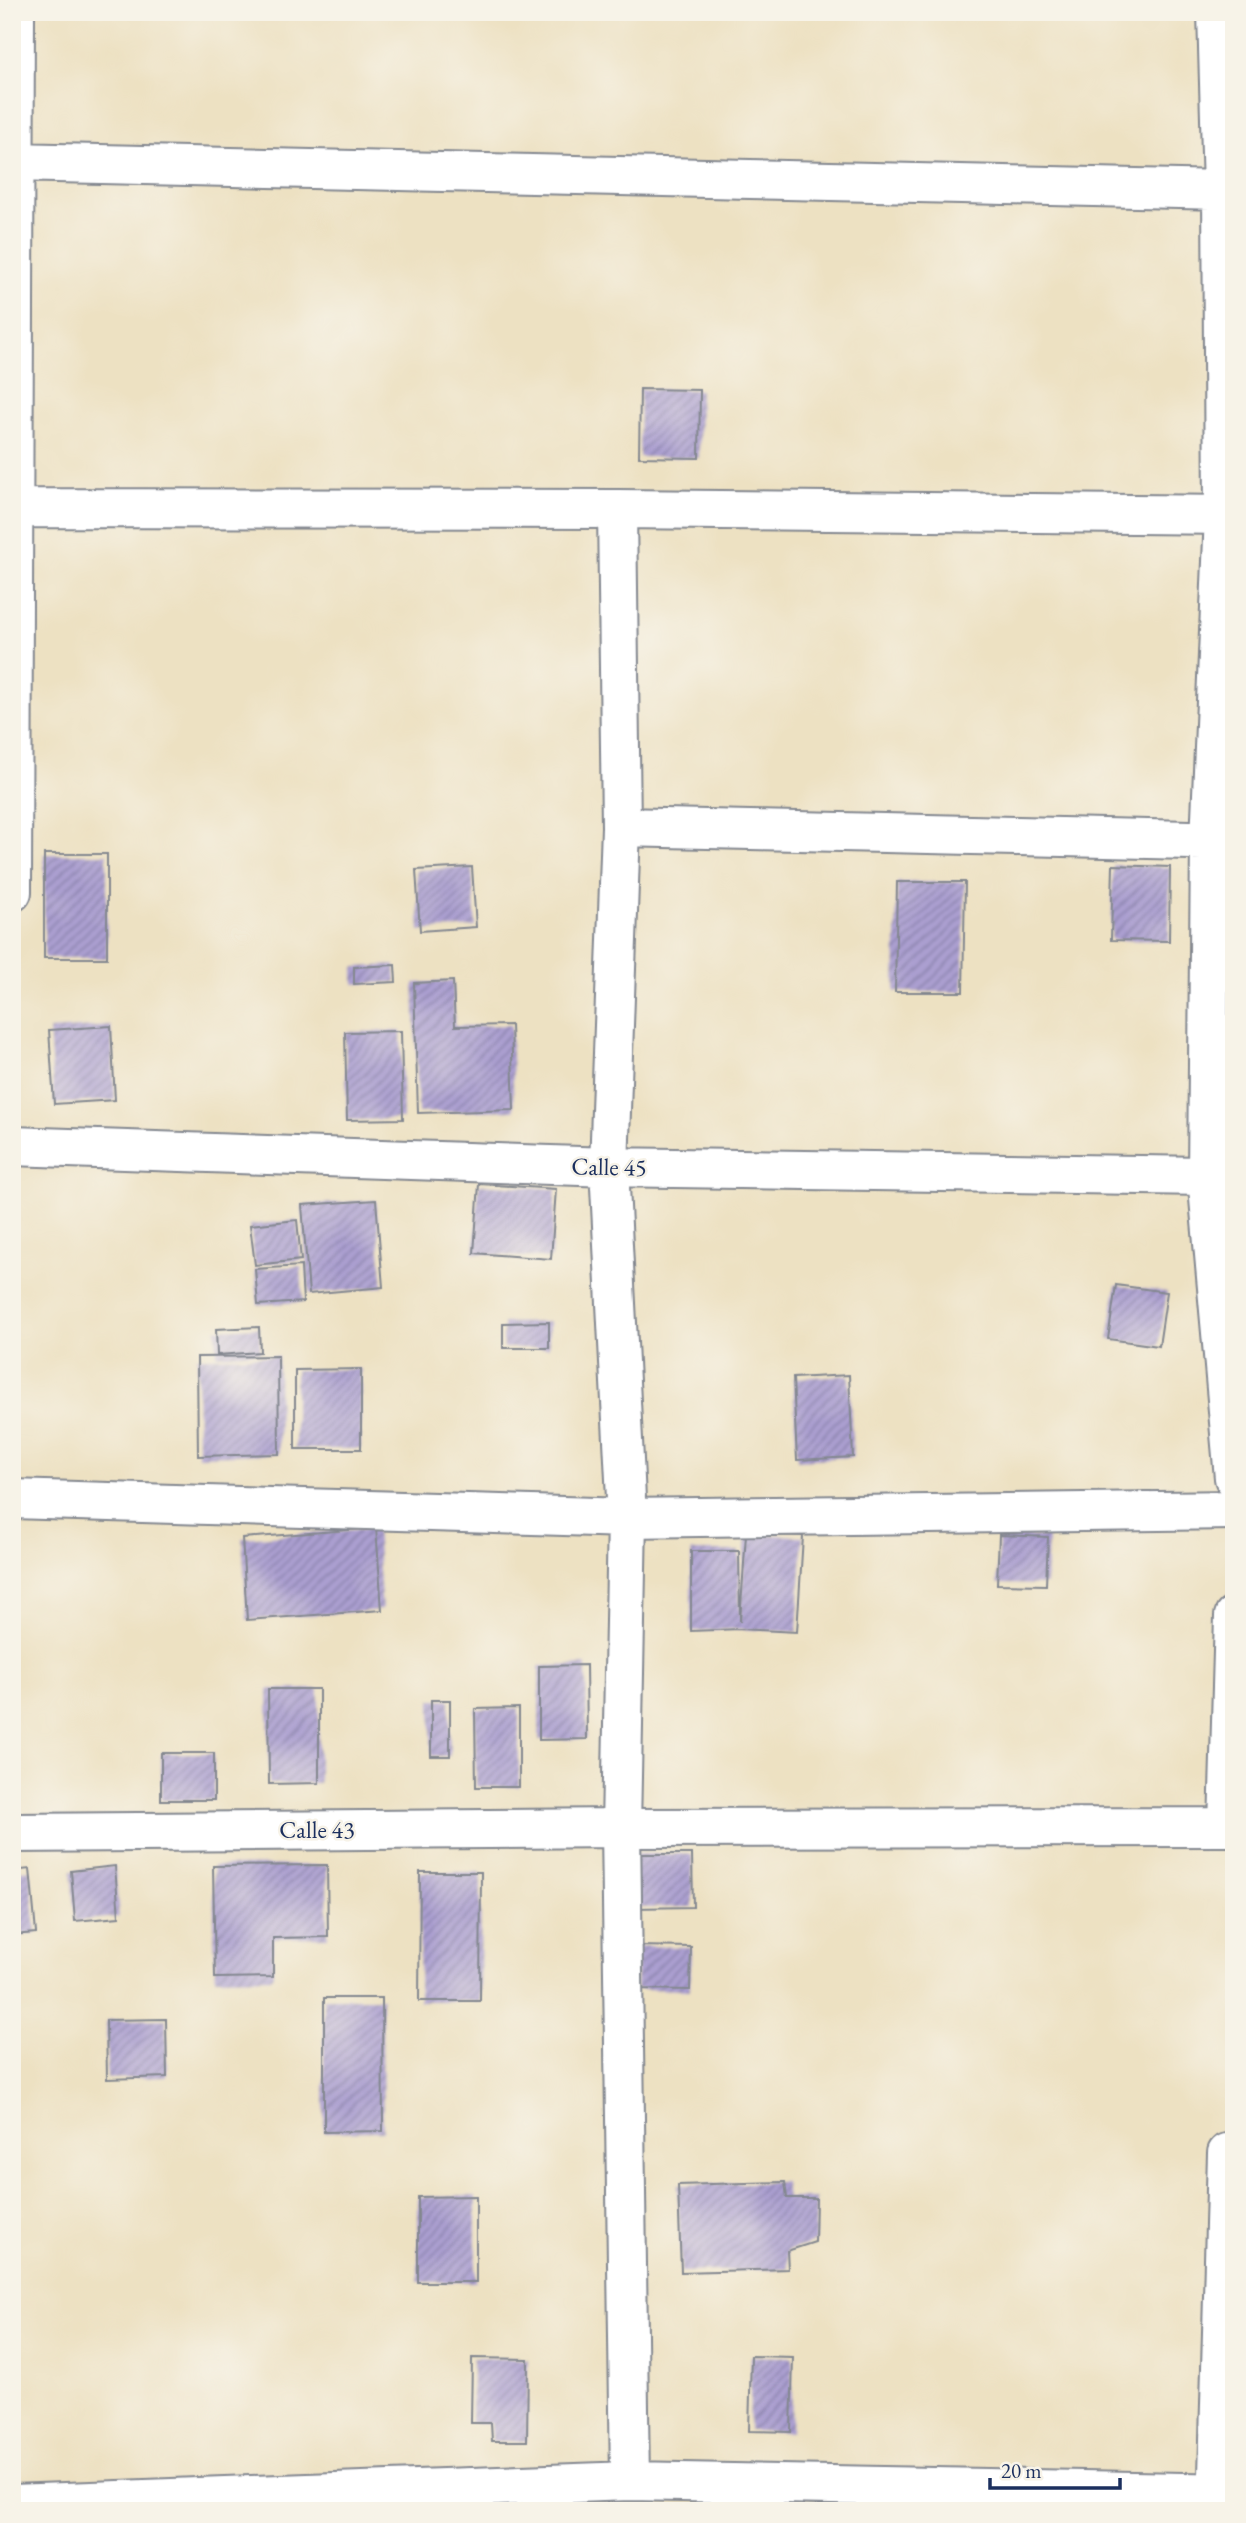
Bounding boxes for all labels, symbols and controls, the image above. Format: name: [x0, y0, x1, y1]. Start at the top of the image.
street label: Calle 45: [571, 1150, 647, 1183]
street label: Calle 43: [279, 1814, 355, 1845]
scale bar: [990, 2446, 1120, 2490]
text: 20 m: [1001, 2457, 1042, 2484]

